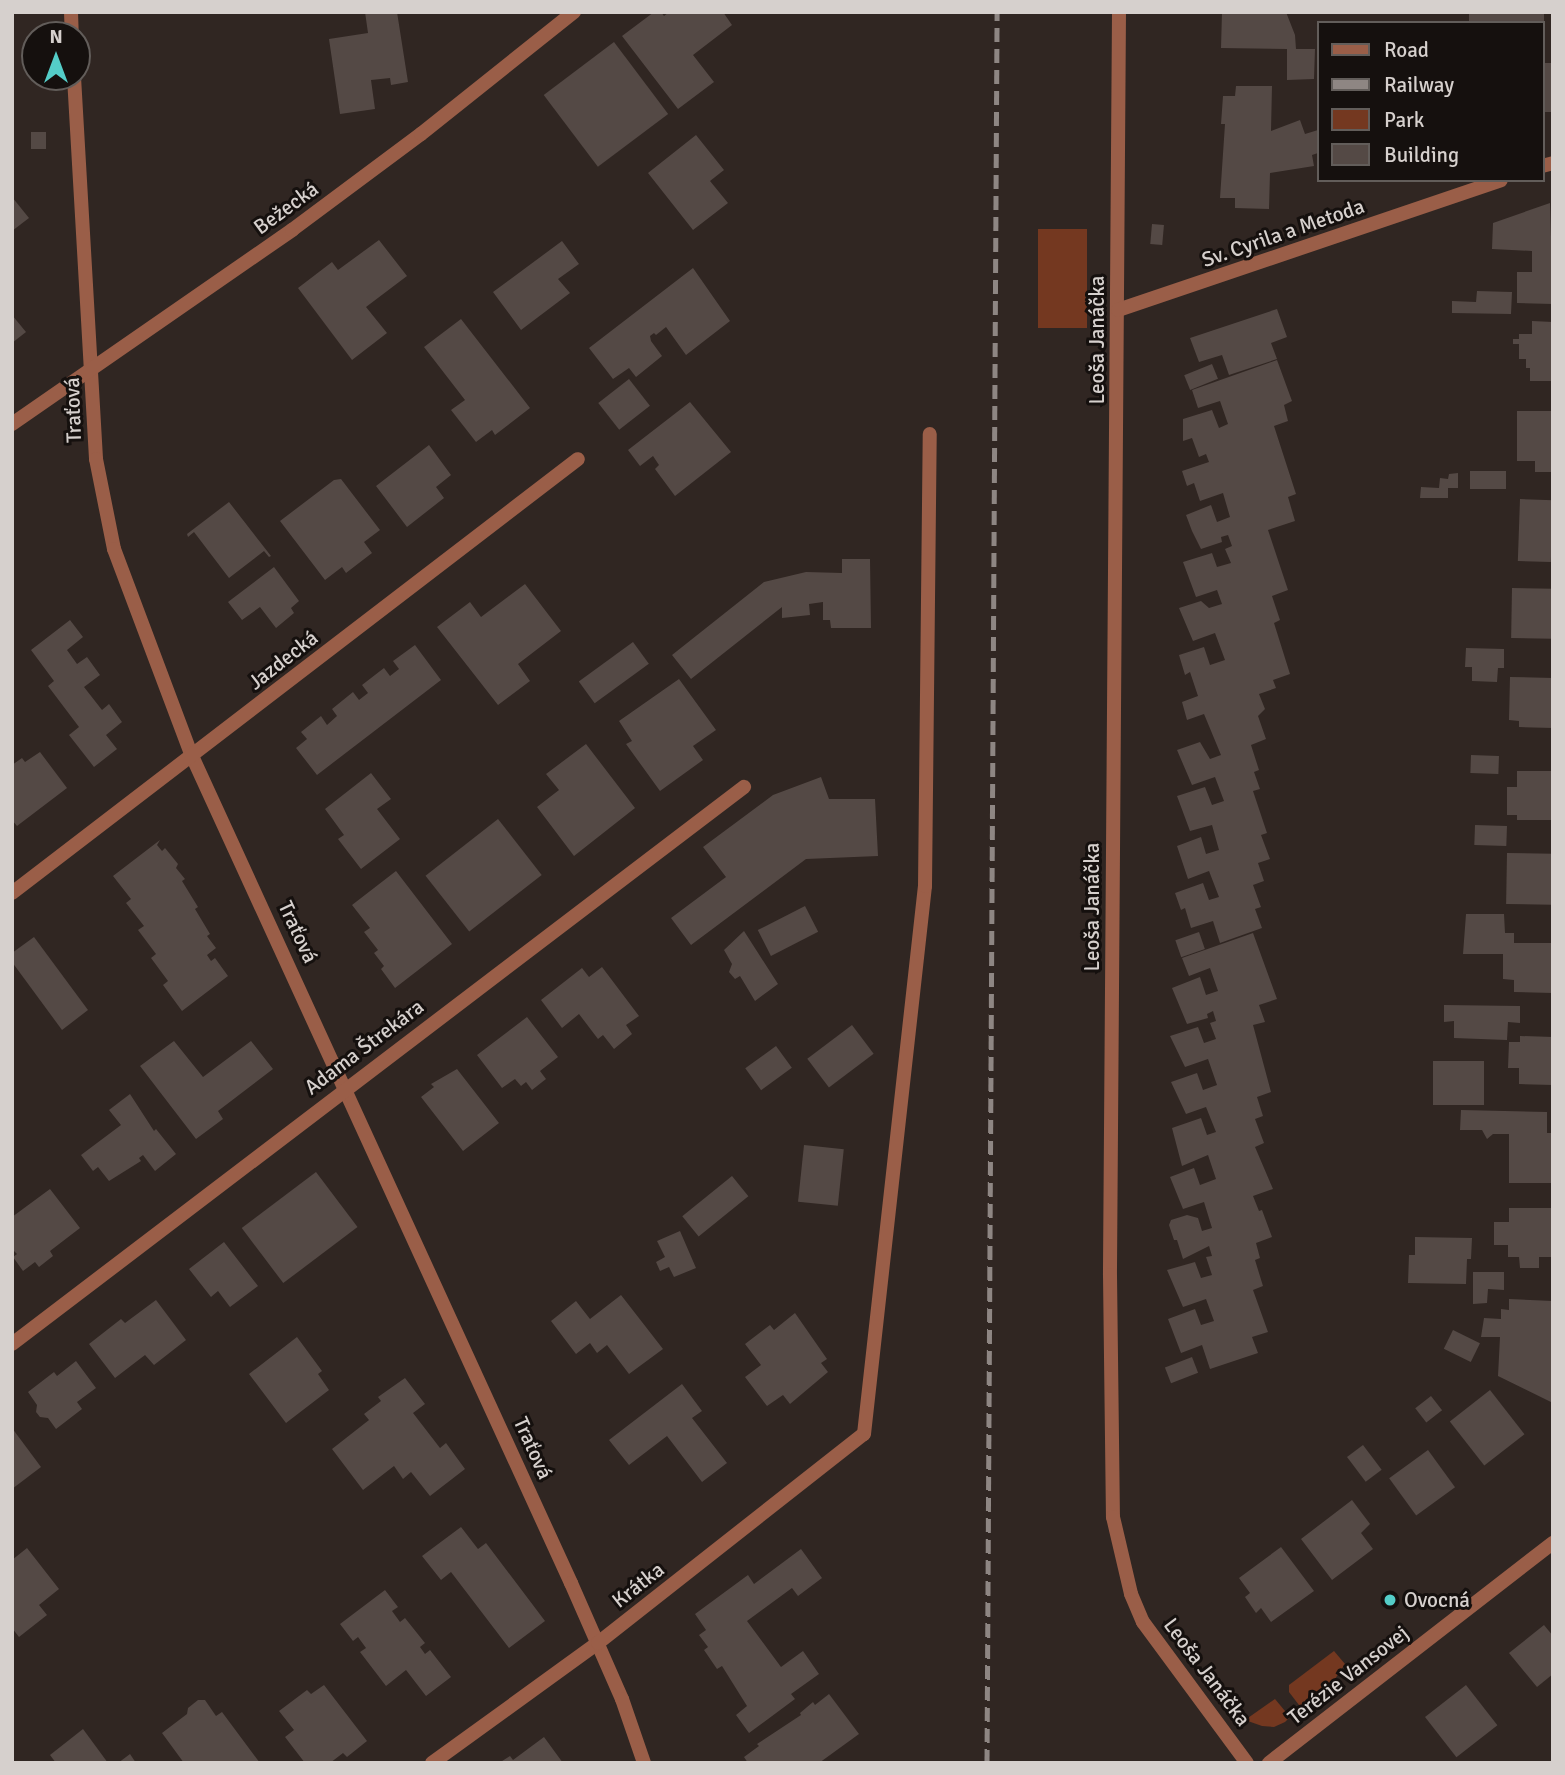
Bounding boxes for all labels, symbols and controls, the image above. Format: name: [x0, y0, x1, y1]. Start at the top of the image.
north arrow: [21, 21, 91, 91]
legend: [1316, 21, 1544, 182]
text: N: [49, 25, 63, 49]
text: Road: [1384, 37, 1429, 63]
text: Railway: [1384, 72, 1454, 98]
text: Park: [1384, 107, 1424, 133]
text: Building: [1384, 142, 1459, 168]
street label: Bežecká: [249, 176, 323, 240]
street label: Sv. Cyrila a Metoda: [1198, 193, 1368, 273]
street label: Leoša Janáčka: [1084, 276, 1110, 404]
street label: Traťová: [59, 377, 87, 443]
street label: Jazdecká: [243, 625, 323, 695]
street label: Leoša Janáčka: [1079, 843, 1105, 971]
street label: Traťová: [273, 897, 323, 967]
street label: Adama Štrekára: [299, 994, 429, 1100]
street label: Traťová: [508, 1413, 558, 1483]
street label: Krátka: [607, 1557, 669, 1613]
place label: Ovocná: [1404, 1587, 1470, 1613]
marker: Ovocná: [1382, 1592, 1398, 1608]
street label: Leoša Janáčka: [1158, 1613, 1256, 1731]
street label: Terézie Vansovej: [1283, 1620, 1413, 1730]

